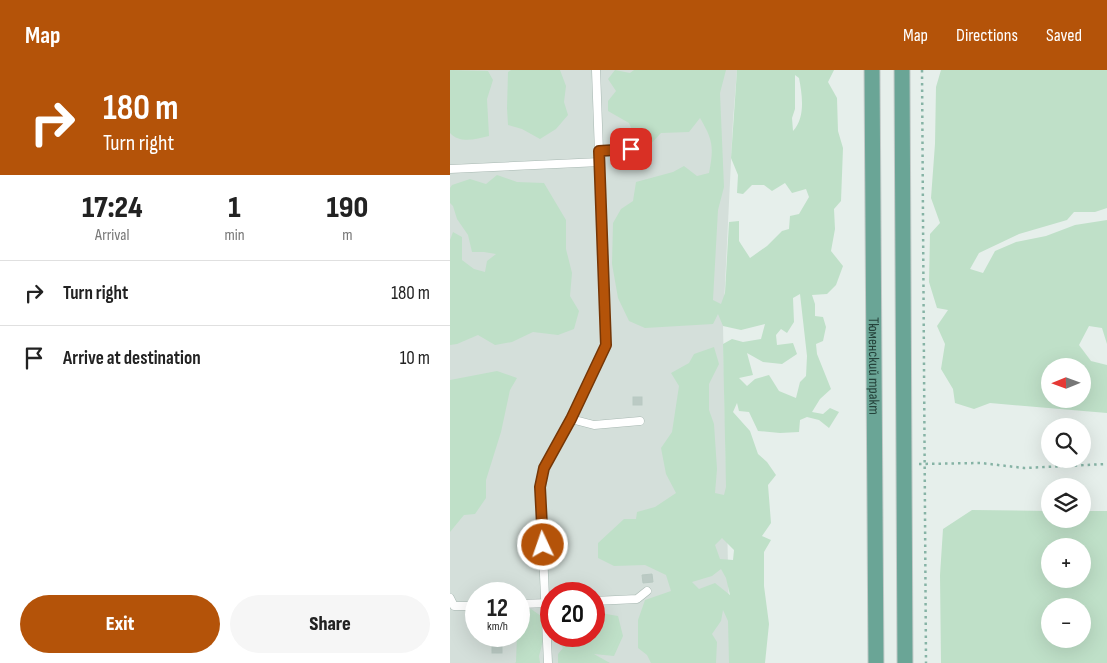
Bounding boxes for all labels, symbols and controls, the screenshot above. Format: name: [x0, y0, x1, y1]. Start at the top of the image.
text: Map: [25, 21, 60, 50]
text: Map: [903, 25, 928, 46]
text: Directions: [956, 25, 1018, 46]
text: Saved: [1046, 25, 1082, 46]
text: 180 m: [103, 87, 179, 130]
icon: right: [20, 90, 85, 155]
pin: [610, 128, 652, 170]
text: Turn right: [103, 130, 174, 157]
icon: arrive: [617, 135, 645, 163]
text: 17:24: [82, 190, 143, 226]
text: 1: [228, 190, 241, 226]
text: 190: [326, 190, 368, 226]
text: Arrival: [95, 226, 129, 245]
text: min: [224, 226, 245, 245]
text: m: [342, 226, 352, 245]
icon: right: [20, 279, 48, 307]
text: Turn right: [63, 282, 128, 305]
text: 180 m: [391, 282, 430, 305]
street label: Тюменский тракт: [864, 317, 884, 415]
icon: arrive: [20, 344, 48, 372]
text: Arrive at destination: [63, 347, 201, 370]
text: 10 m: [400, 347, 430, 370]
north arrow: [1041, 358, 1091, 408]
map controls: [1041, 358, 1091, 648]
button: search: [1041, 418, 1091, 468]
button: layers: [1041, 478, 1091, 528]
position arrow: [516, 518, 568, 570]
button: +: [1041, 538, 1091, 588]
speed limit sign: 20: [540, 582, 605, 647]
text: 12: [487, 593, 508, 624]
button: Exit: [20, 595, 220, 653]
button: Share: [230, 595, 430, 653]
button: −: [1041, 598, 1091, 648]
text: km/h: [487, 619, 508, 634]

